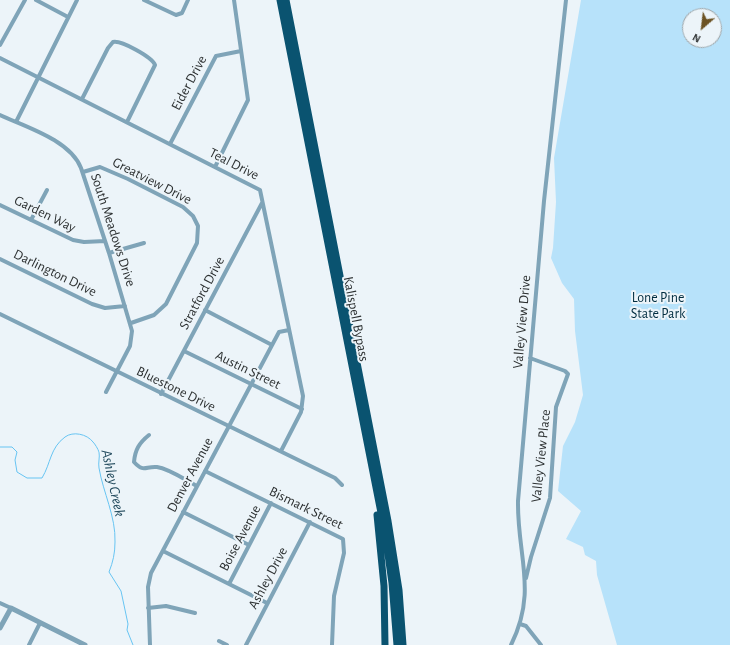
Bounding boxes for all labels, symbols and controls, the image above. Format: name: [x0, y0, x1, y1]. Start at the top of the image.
north arrow: [682, 8, 722, 48]
text: N: [691, 32, 703, 45]
street label: Eider Drive: [168, 53, 210, 113]
street label: Teal Drive: [206, 144, 262, 184]
street label: Greatview Drive: [110, 154, 194, 208]
street label: South Meadows Drive: [87, 171, 139, 289]
street label: Garden Way: [12, 192, 78, 236]
street label: Darlington Drive: [11, 246, 99, 300]
street label: Stratford Drive: [176, 254, 228, 332]
street label: Kalispell Bypass: [340, 275, 372, 363]
street label: Valley View Drive: [510, 275, 534, 369]
park label: Lone Pine State Park: [631, 290, 685, 322]
street label: Austin Street: [213, 347, 283, 393]
street label: Bluestone Drive: [134, 363, 218, 415]
street label: Valley View Place: [528, 408, 554, 504]
street label: Denver Avenue: [163, 435, 217, 515]
water label: Ashley Creek: [97, 448, 129, 518]
street label: Bismark Street: [266, 483, 346, 533]
street label: Boise Avenue: [216, 502, 264, 574]
street label: Ashley Drive: [245, 544, 291, 612]

